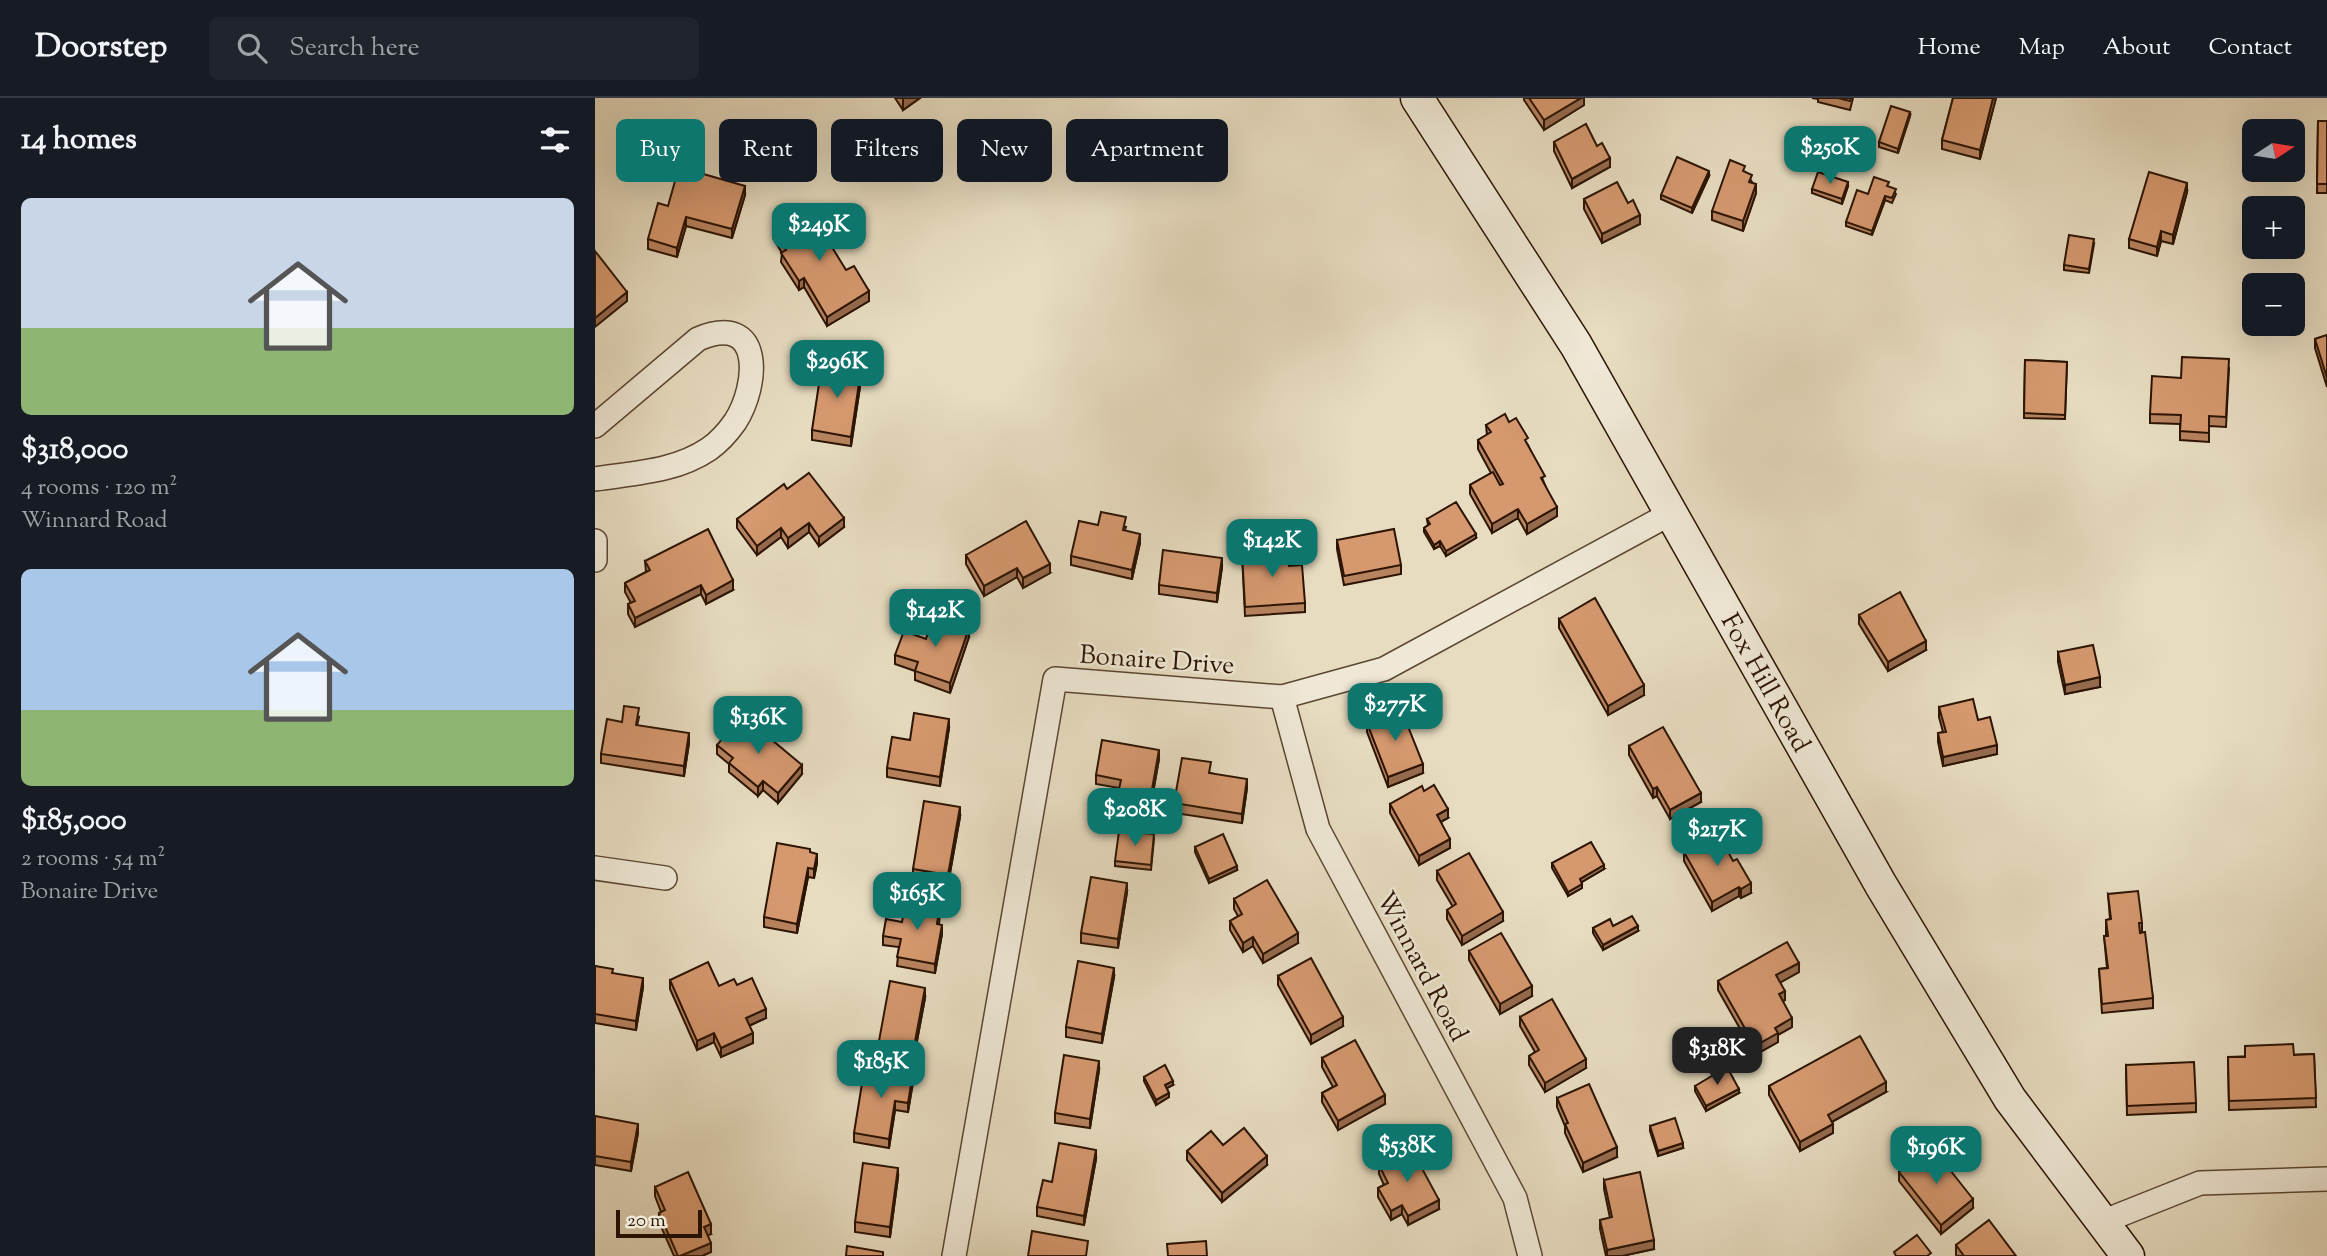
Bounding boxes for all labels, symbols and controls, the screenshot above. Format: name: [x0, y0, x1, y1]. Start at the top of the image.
search box: [209, 17, 699, 80]
text: Doorstep: [35, 24, 167, 72]
icon: search: [233, 29, 271, 67]
text: Search here: [289, 30, 420, 67]
text: Home: [1918, 31, 1981, 65]
text: Map: [2019, 31, 2065, 65]
text: About: [2103, 31, 2170, 65]
text: Contact: [2208, 31, 2292, 65]
text: 14 homes: [21, 119, 137, 162]
chip: Buy: [616, 119, 705, 182]
chip: Rent: [719, 119, 817, 182]
chip: Filters: [831, 119, 943, 182]
chip: New: [957, 119, 1052, 182]
chip: Apartment: [1066, 119, 1228, 182]
north arrow: [2242, 119, 2305, 182]
map controls: [2242, 119, 2305, 336]
icon: filters: [536, 121, 574, 159]
pin: $250K: [1781, 126, 1879, 186]
text: $250K: [1800, 132, 1860, 165]
button: +: [2242, 196, 2305, 259]
pin: $249K: [770, 204, 868, 263]
text: $249K: [788, 209, 850, 242]
icon: home: [235, 243, 361, 369]
button: −: [2242, 273, 2305, 336]
pin: $296K: [788, 341, 886, 400]
text: $296K: [806, 346, 868, 379]
text: $318,000: [21, 429, 128, 472]
text: 4 rooms · 120 m²: [21, 472, 177, 505]
text: Winnard Road: [21, 505, 167, 538]
pin: $142K: [1223, 519, 1321, 579]
text: $142K: [1242, 525, 1302, 558]
pin: $142K: [886, 589, 984, 649]
text: $142K: [905, 595, 965, 628]
street label: Fox Hill Road: [1710, 607, 1818, 760]
icon: home: [235, 614, 361, 740]
street label: Bonaire Drive: [1078, 638, 1236, 685]
pin: $277K: [1346, 684, 1444, 743]
text: $277K: [1364, 689, 1426, 722]
pin: $136K: [709, 696, 807, 756]
text: $136K: [729, 702, 787, 735]
pin: $208K: [1086, 788, 1184, 848]
text: $208K: [1103, 794, 1167, 827]
text: $185,000: [21, 800, 127, 843]
pin: $217K: [1668, 808, 1766, 868]
text: $217K: [1687, 814, 1747, 847]
text: 2 rooms · 54 m²: [21, 843, 165, 876]
pin: $165K: [868, 872, 966, 932]
text: Bonaire Drive: [21, 876, 158, 909]
text: $165K: [889, 878, 945, 911]
street label: Winnard Road: [1366, 885, 1476, 1049]
pin: $318K: [1668, 1028, 1766, 1087]
text: $318K: [1688, 1033, 1746, 1066]
pin: $185K: [832, 1040, 930, 1100]
text: $185K: [853, 1046, 909, 1079]
pin: $538K: [1358, 1124, 1456, 1184]
pin: $196K: [1887, 1126, 1985, 1186]
text: $538K: [1378, 1130, 1436, 1163]
text: $196K: [1906, 1132, 1966, 1165]
scale bar: [616, 1207, 702, 1239]
text: 20 m: [627, 1208, 666, 1235]

